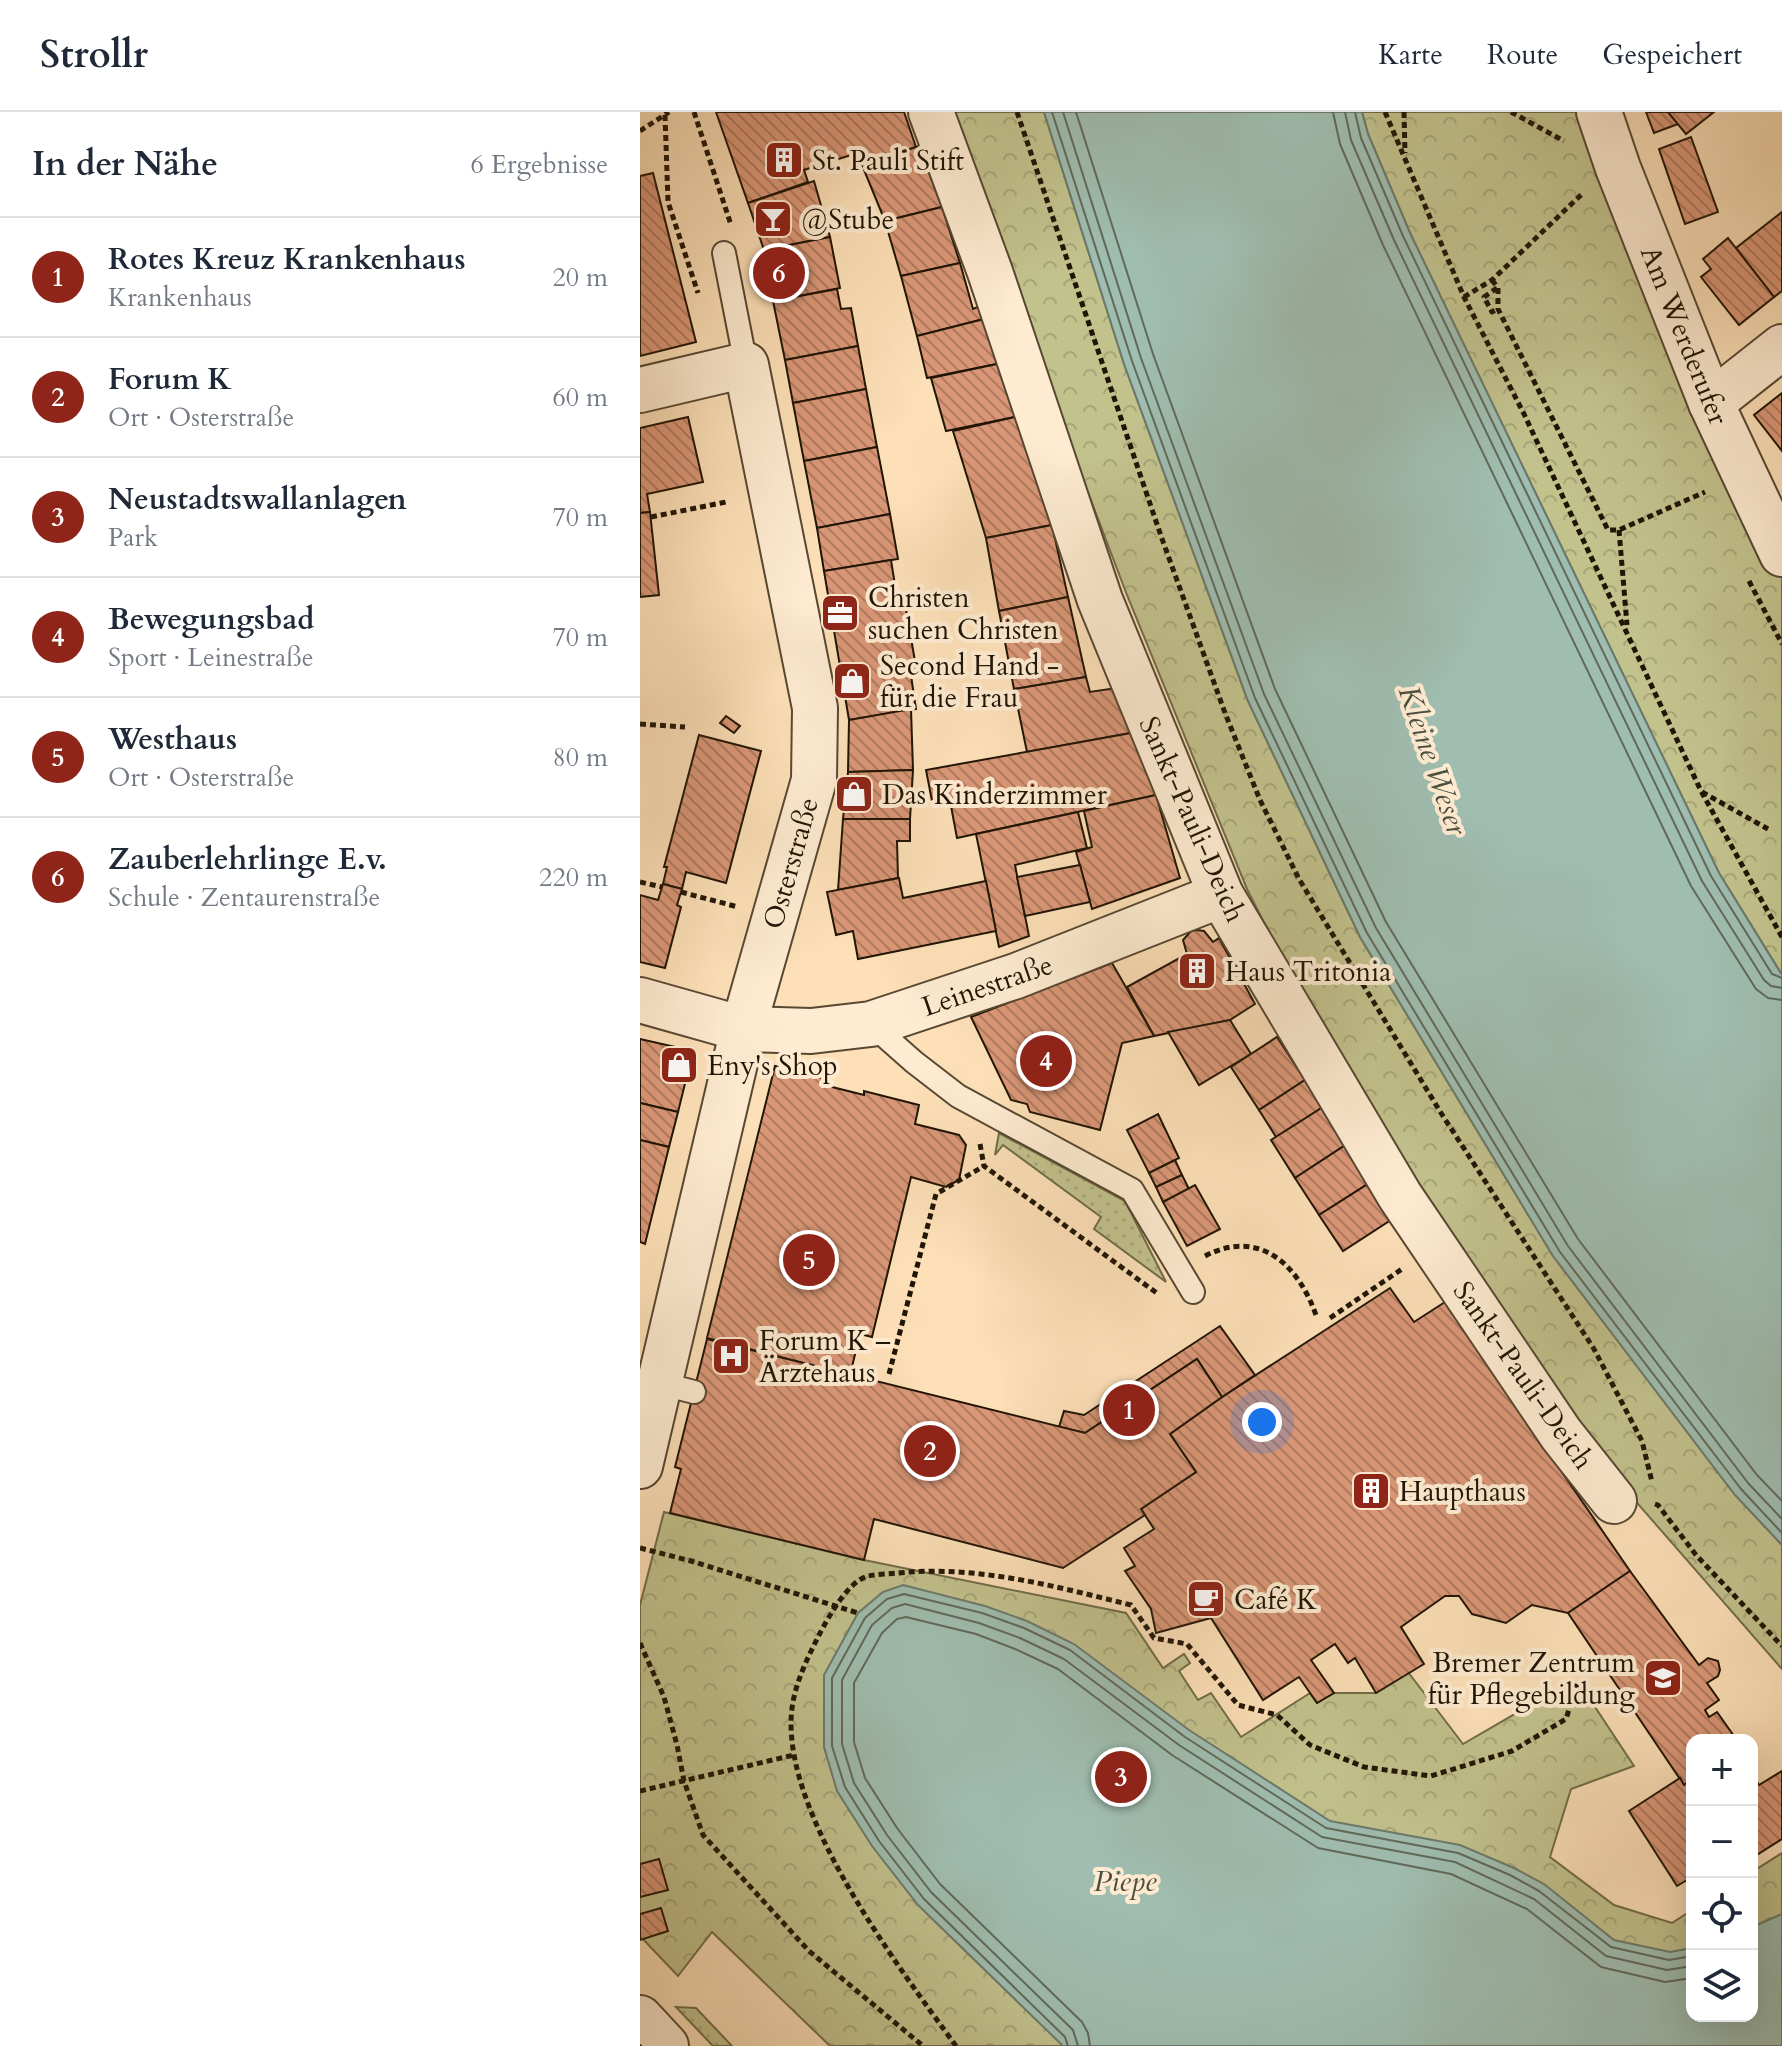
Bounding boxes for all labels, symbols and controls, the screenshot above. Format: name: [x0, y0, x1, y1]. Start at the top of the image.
text: Strollr: [40, 29, 148, 81]
text: Karte: [1378, 36, 1443, 74]
text: Route: [1487, 36, 1558, 74]
text: Gespeichert: [1602, 36, 1742, 74]
building icon: St. Pauli Stift: [763, 139, 805, 181]
text: In der Nähe: [32, 141, 218, 187]
place label: St. Pauli Stift: [812, 142, 964, 180]
text: 6 Ergebnisse: [471, 147, 608, 182]
bar icon: @Stube: [752, 198, 794, 240]
place label: @Stube: [801, 201, 894, 239]
text: Rotes Kreuz Krankenhaus: [108, 239, 466, 280]
street label: Am Werderufer: [1631, 240, 1738, 431]
pin: 6: [753, 243, 805, 303]
text: 1: [51, 260, 65, 295]
text: 20 m: [552, 260, 608, 295]
text: Krankenhaus: [108, 280, 252, 315]
text: Forum K: [108, 359, 232, 400]
text: 2: [51, 380, 65, 415]
text: 60 m: [552, 380, 608, 415]
text: Ort · Osterstraße: [108, 400, 294, 435]
text: Neustadtswallanlagen: [108, 479, 407, 520]
text: 3: [51, 500, 65, 535]
text: 70 m: [552, 500, 608, 535]
text: Park: [108, 520, 158, 555]
place label: Christen suchen Christen: [868, 579, 1059, 649]
office icon: Christen suchen Christen: [819, 592, 861, 634]
text: Bewegungsbad: [108, 599, 314, 640]
text: 4: [51, 620, 65, 655]
text: 70 m: [552, 620, 608, 655]
text: Sport · Leinestraße: [108, 640, 314, 675]
place label: Second Hand - für die Frau: [880, 647, 1059, 717]
shop icon: Second Hand - für die Frau: [831, 660, 873, 702]
water label: Kleine Weser: [1388, 680, 1478, 841]
street label: Sankt-Pauli-Deich: [1130, 711, 1254, 928]
text: Westhaus: [108, 719, 237, 760]
text: 5: [51, 740, 65, 775]
text: 80 m: [552, 740, 608, 775]
text: Ort · Osterstraße: [108, 760, 294, 795]
shop icon: Das Kinderzimmer: [833, 773, 875, 815]
place label: Das Kinderzimmer: [882, 776, 1108, 814]
street label: Osterstraße: [754, 793, 828, 934]
text: Zauberlehrlinge E.v.: [108, 839, 387, 880]
text: 6: [51, 860, 65, 895]
text: 220 m: [539, 860, 608, 895]
text: Schule · Zentaurenstraße: [108, 880, 380, 915]
street label: Leinestraße: [917, 946, 1058, 1026]
building icon: Haus Tritonia: [1176, 950, 1218, 992]
place label: Haus Tritonia: [1225, 953, 1391, 991]
pin: 4: [1020, 1031, 1072, 1091]
shop icon: Eny's Shop: [658, 1044, 700, 1086]
place label: Eny's Shop: [707, 1047, 838, 1085]
pin: 5: [783, 1230, 835, 1290]
street label: Sankt-Pauli-Deich: [1444, 1274, 1602, 1477]
place label: Forum K – Ärztehaus: [759, 1322, 891, 1392]
hospital icon: Forum K – Ärztehaus: [710, 1335, 752, 1377]
pin: 1: [1103, 1380, 1155, 1440]
your location: [1242, 1402, 1282, 1442]
pin: 2: [904, 1421, 956, 1481]
building icon: Haupthaus: [1350, 1470, 1392, 1512]
place label: Haupthaus: [1399, 1473, 1526, 1511]
cafe icon: Café K: [1185, 1578, 1227, 1620]
place label: Café K: [1234, 1581, 1317, 1619]
place label: Bremer Zentrum für Pflegebildung: [1428, 1644, 1635, 1714]
school or university icon: Bremer Zentrum für Pflegebildung: [1642, 1657, 1684, 1699]
map controls: [1686, 1734, 1758, 2022]
button: +: [1686, 1734, 1758, 1806]
pin: 3: [1095, 1747, 1147, 1807]
button: −: [1686, 1806, 1758, 1878]
water label: Piepe: [1093, 1861, 1157, 1902]
button: locate: [1686, 1878, 1758, 1950]
button: layers: [1686, 1950, 1758, 2022]

